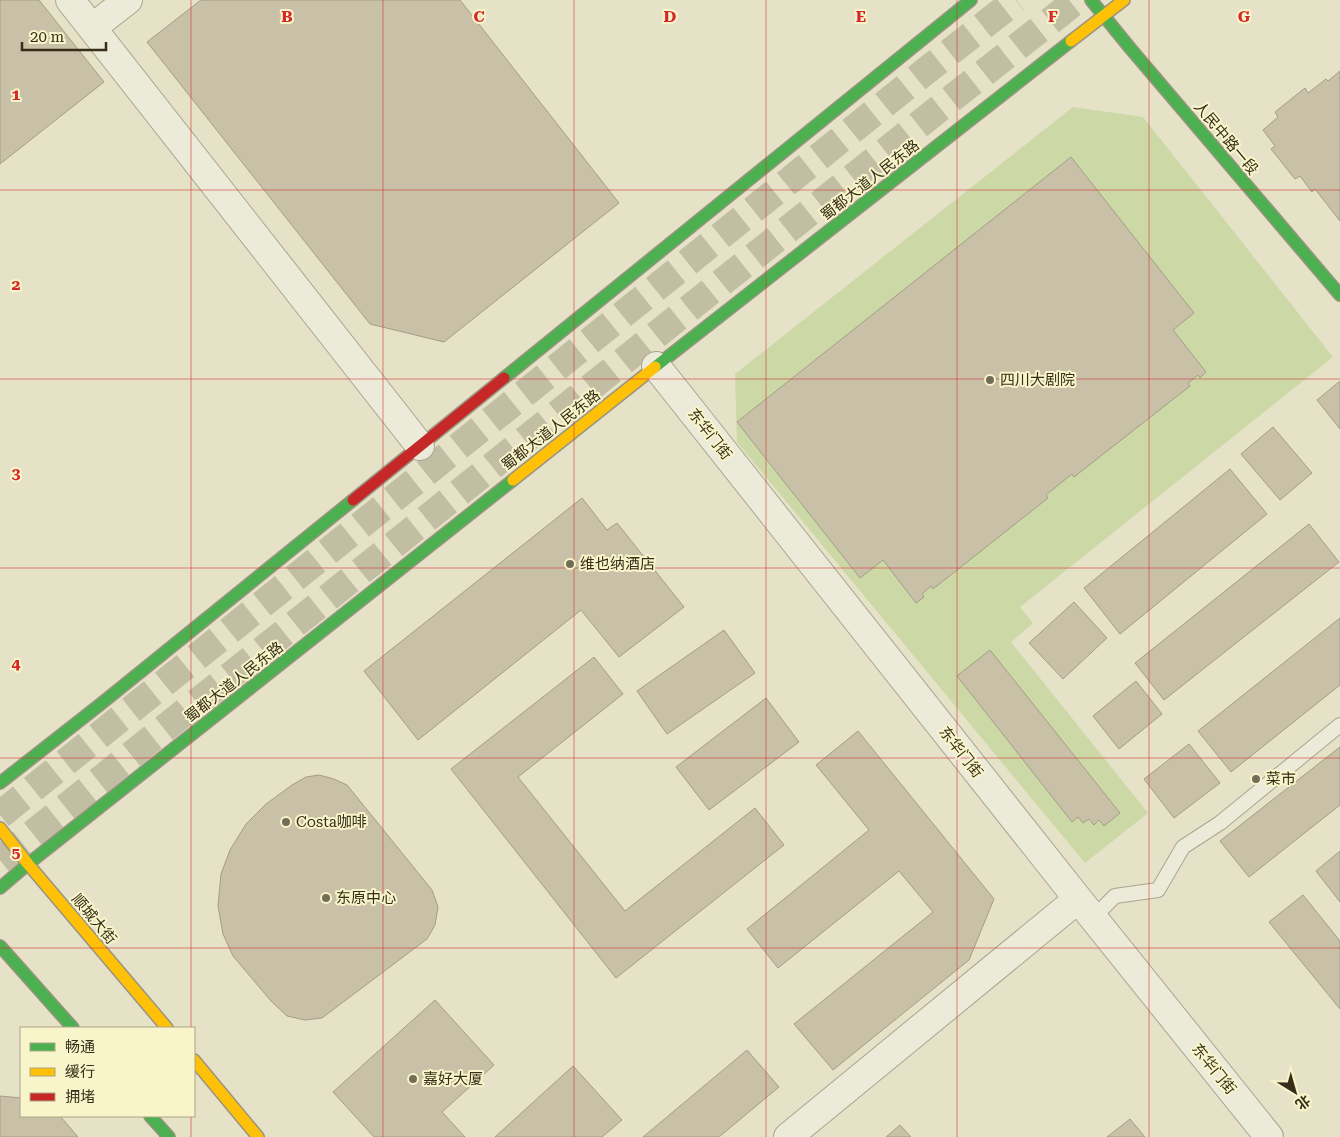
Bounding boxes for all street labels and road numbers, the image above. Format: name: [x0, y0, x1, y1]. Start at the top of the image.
street label: 人民中路一段: [1190, 98, 1262, 178]
street label: 蜀都大道人民东路: [817, 136, 923, 224]
street label: 蜀都大道人民东路: [498, 386, 604, 474]
street label: 东华门街: [684, 405, 736, 463]
street label: 蜀都大道人民东路: [181, 638, 287, 726]
street label: 东华门街: [935, 723, 987, 781]
street label: 顺城大街: [68, 890, 120, 948]
street label: 东华门街: [1188, 1040, 1240, 1098]

